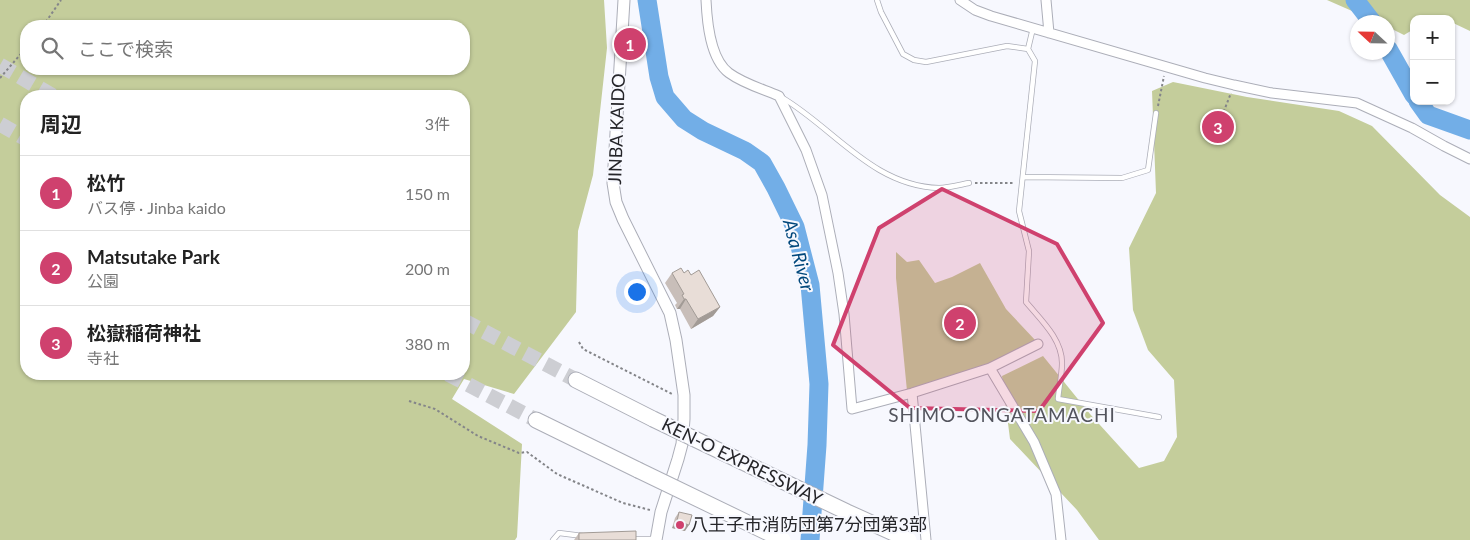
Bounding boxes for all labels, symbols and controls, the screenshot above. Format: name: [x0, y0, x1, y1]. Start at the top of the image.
north arrow: [1350, 15, 1395, 60]
map controls: [1410, 15, 1455, 105]
button: +: [1410, 15, 1455, 60]
search box: [20, 20, 470, 75]
pin: 1: [614, 25, 646, 63]
icon: search: [38, 34, 66, 62]
text: ここで検索: [78, 37, 173, 60]
button: −: [1410, 60, 1455, 105]
street label: JINBA KAIDO: [603, 73, 629, 185]
pin: 3: [1202, 108, 1234, 146]
text: 周辺: [40, 111, 82, 136]
text: 3件: [425, 114, 450, 133]
text: 松竹: [87, 171, 125, 194]
text: 1: [51, 184, 61, 203]
text: 150 m: [405, 184, 450, 203]
text: バス停 · Jinba kaido: [87, 198, 226, 217]
water label: Asa River: [779, 215, 820, 294]
text: Matsutake Park: [87, 245, 220, 268]
text: 2: [51, 259, 61, 278]
text: 200 m: [405, 259, 450, 278]
text: 公園: [87, 271, 119, 290]
your location: [624, 279, 650, 305]
pin: 2: [944, 304, 976, 342]
text: 松嶽稲荷神社: [87, 321, 201, 344]
text: 3: [51, 334, 61, 353]
text: 380 m: [405, 334, 450, 353]
text: 寺社: [87, 348, 119, 367]
district label: SHIMO-ONGATAMACHI: [888, 403, 1116, 426]
street label: KEN-O EXPRESSWAY: [659, 413, 827, 510]
place label: 八王子市消防団第7分団第3部: [690, 513, 927, 535]
marker: 八王子市消防団第7分団第3部: [674, 519, 686, 531]

